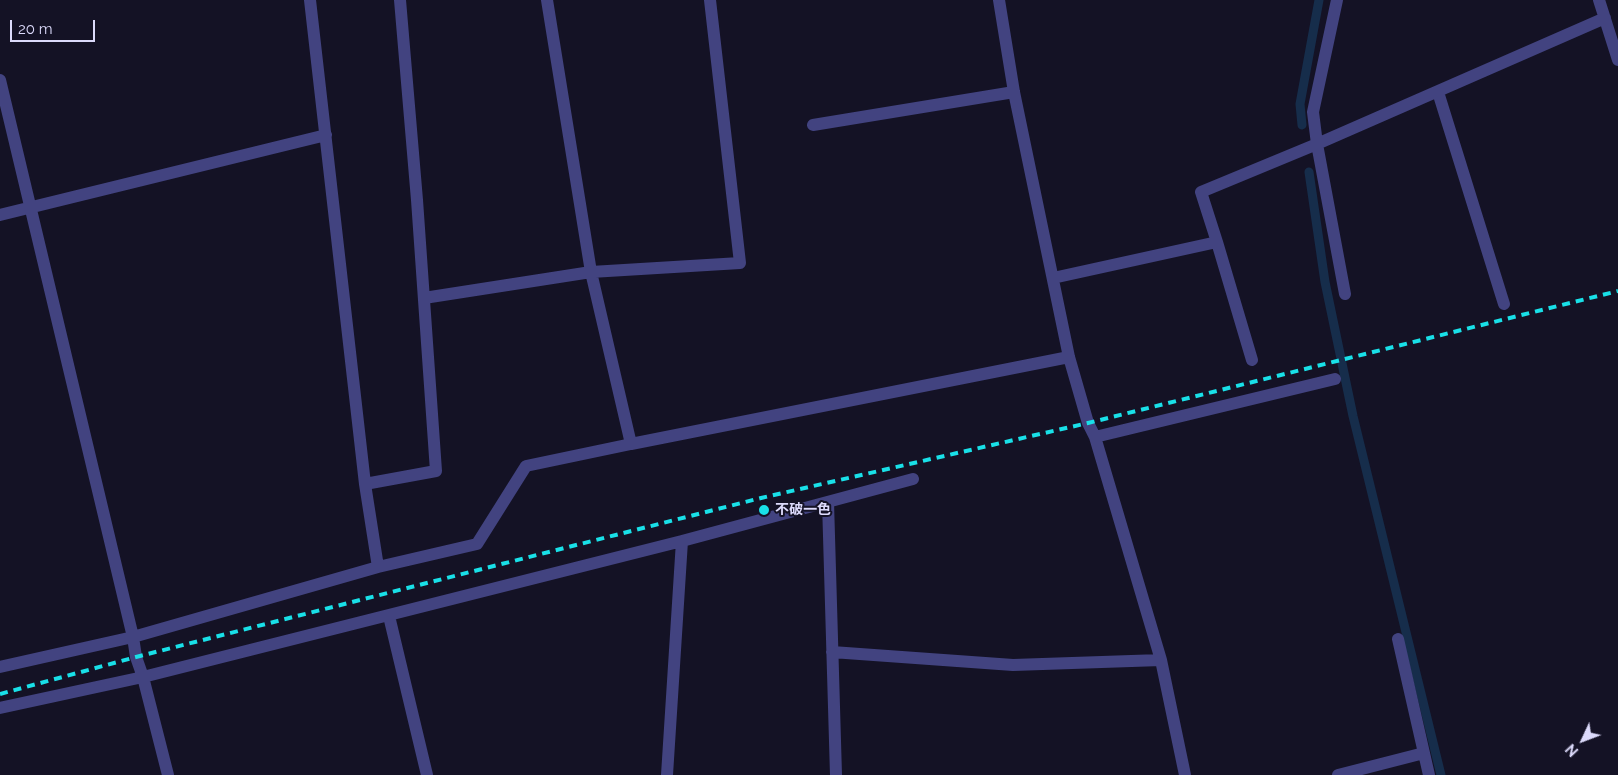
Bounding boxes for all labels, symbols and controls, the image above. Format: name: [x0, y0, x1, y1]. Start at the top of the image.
scale bar: [12, 10, 98, 42]
text: 20 m: [18, 20, 53, 38]
place label: 不破一色: [775, 502, 831, 518]
marker: 不破一色: [757, 503, 771, 517]
north arrow: [1558, 715, 1608, 765]
text: N: [1563, 741, 1582, 760]

